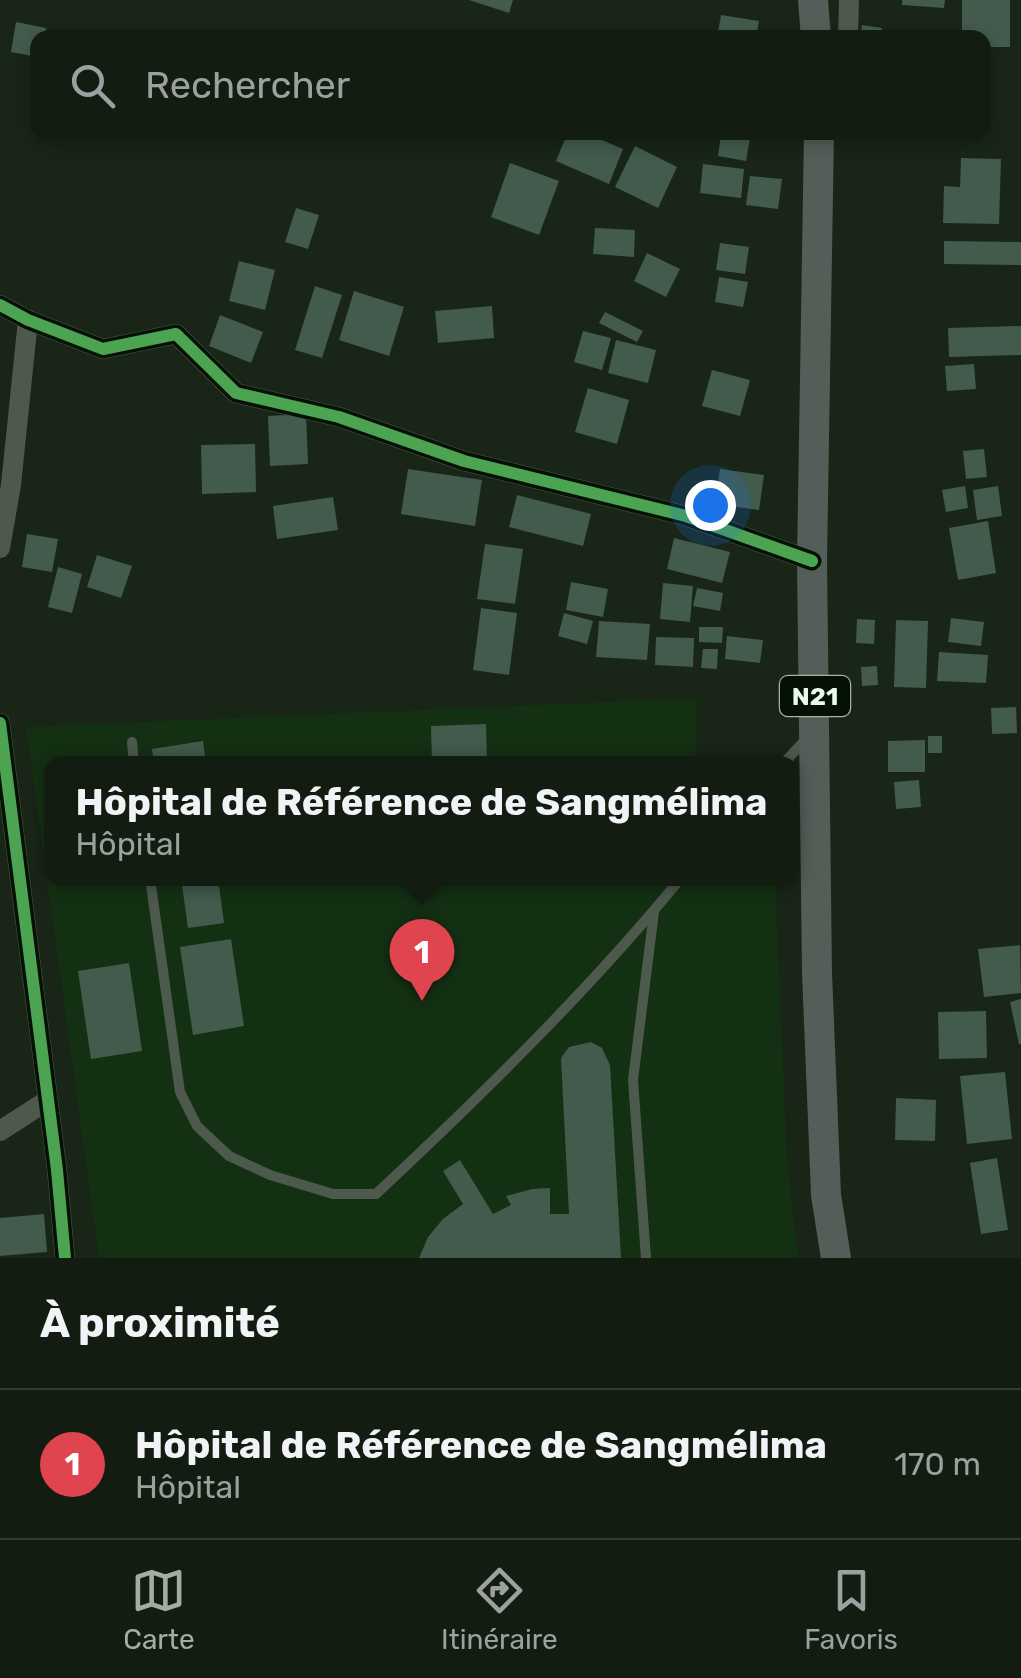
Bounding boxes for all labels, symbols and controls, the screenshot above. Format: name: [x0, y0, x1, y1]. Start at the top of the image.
search box: [30, 30, 991, 140]
icon: search: [65, 58, 120, 113]
text: Rechercher: [145, 62, 350, 108]
your location: [685, 480, 736, 531]
road number: N21: [780, 676, 850, 716]
popup: [44, 756, 799, 886]
text: Hôpital de Référence de Sangmélima: [75, 779, 768, 825]
text: Hôpital: [75, 825, 181, 863]
pin: 1: [390, 918, 454, 1001]
text: À proximité: [40, 1298, 280, 1348]
text: Hôpital de Référence de Sangmélima: [135, 1422, 827, 1468]
text: 1: [65, 1445, 80, 1483]
text: 170 m: [894, 1445, 981, 1483]
text: Hôpital: [135, 1468, 241, 1506]
tab: Carte: [123, 1563, 195, 1656]
tab: Itinéraire: [441, 1563, 558, 1656]
tab: Favoris: [804, 1563, 898, 1656]

